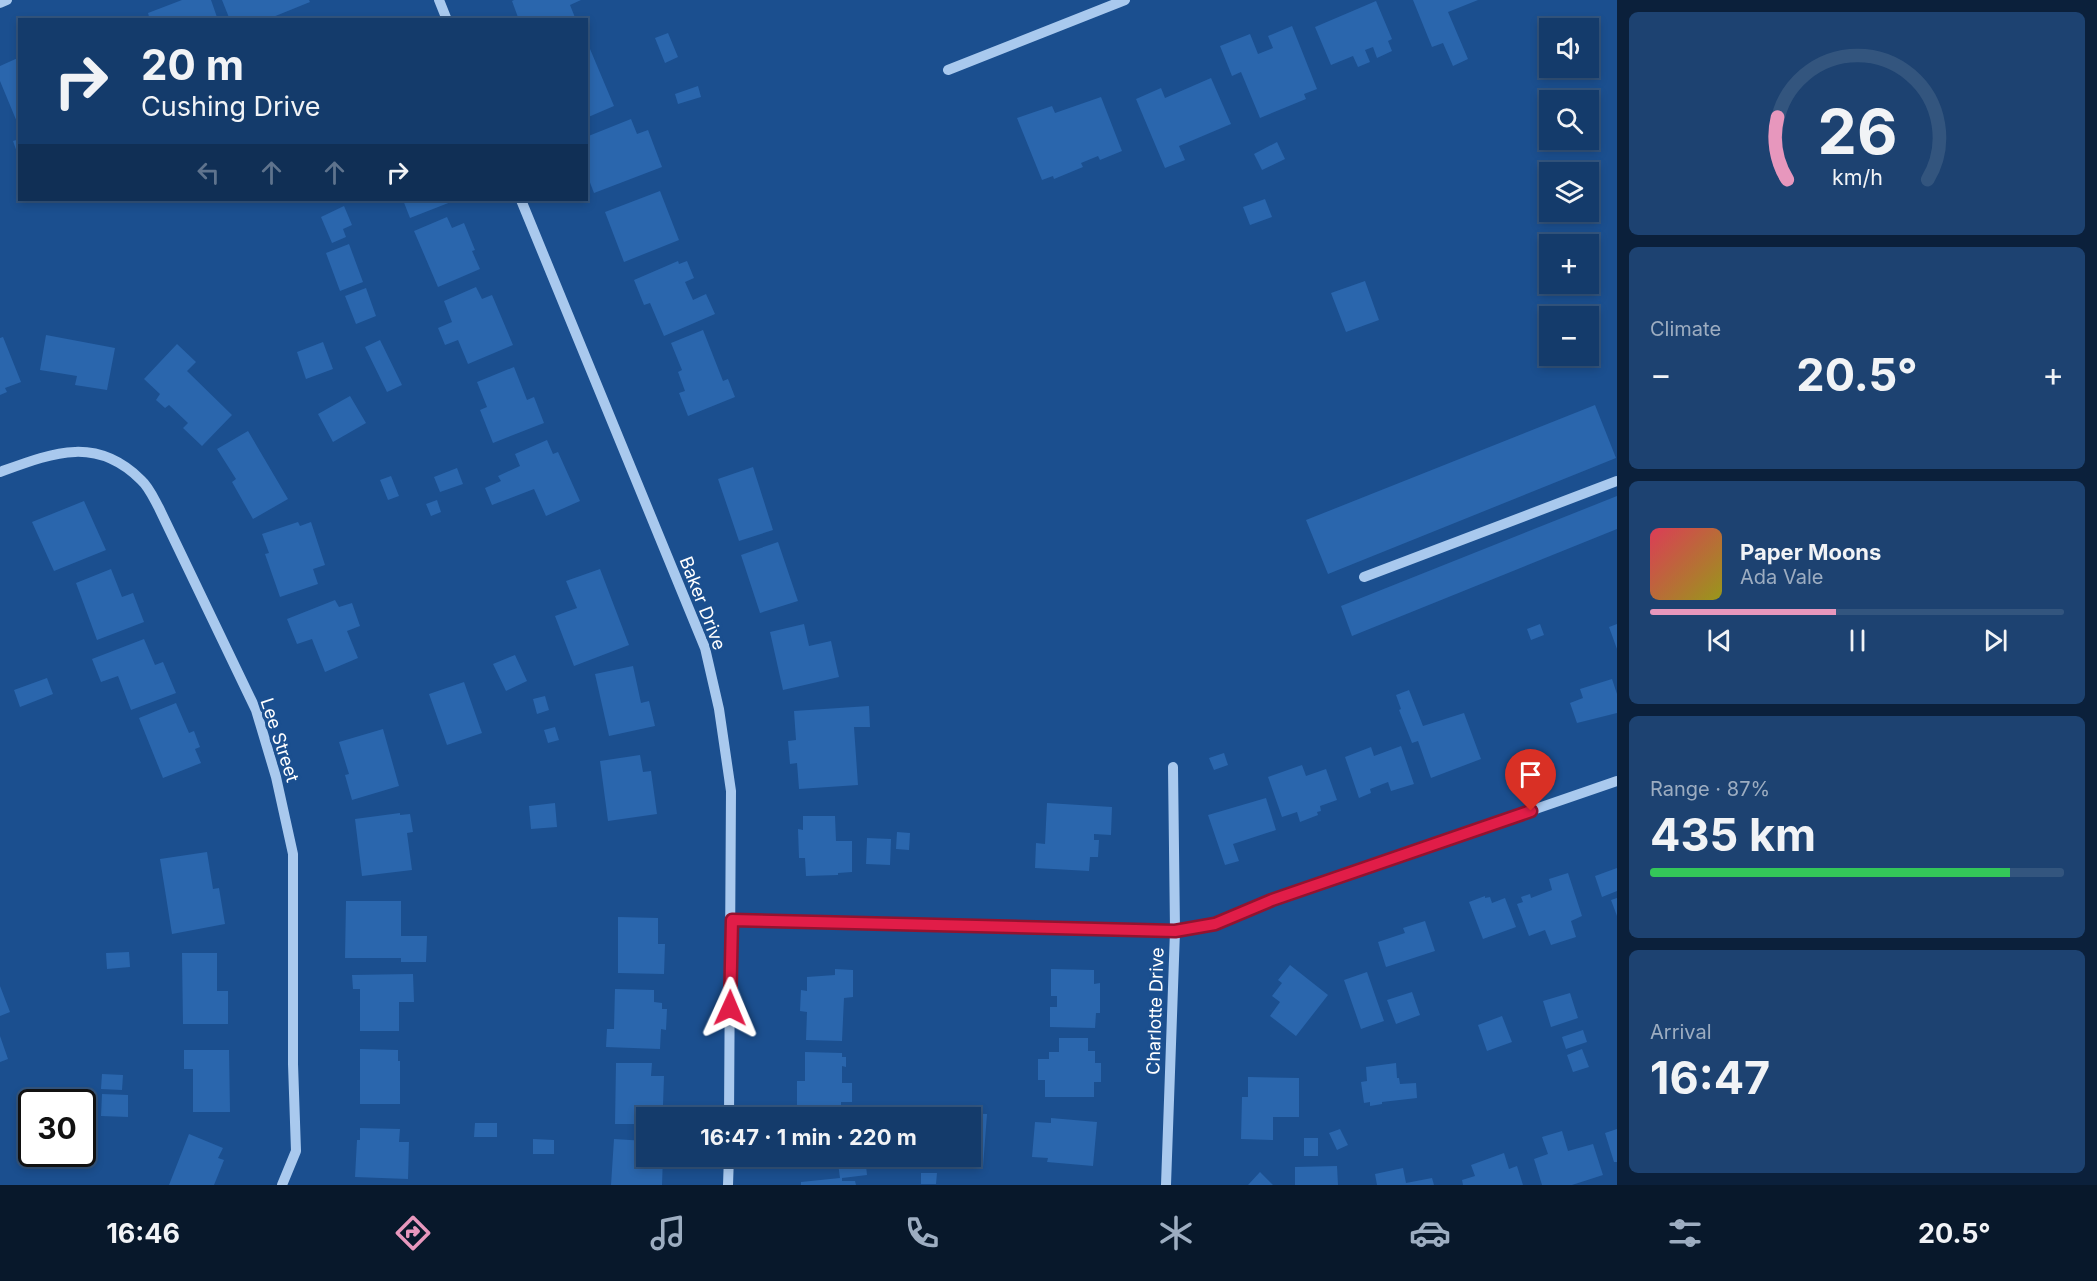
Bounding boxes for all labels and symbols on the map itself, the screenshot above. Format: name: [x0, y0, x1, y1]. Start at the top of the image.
street label: Baker Drive: [676, 553, 730, 653]
street label: Lee Street: [257, 695, 303, 785]
pin: [1505, 749, 1556, 811]
street label: Charlotte Drive: [1142, 947, 1168, 1075]
position arrow: [698, 976, 762, 1040]
speed limit sign: 30: [18, 1089, 96, 1167]

